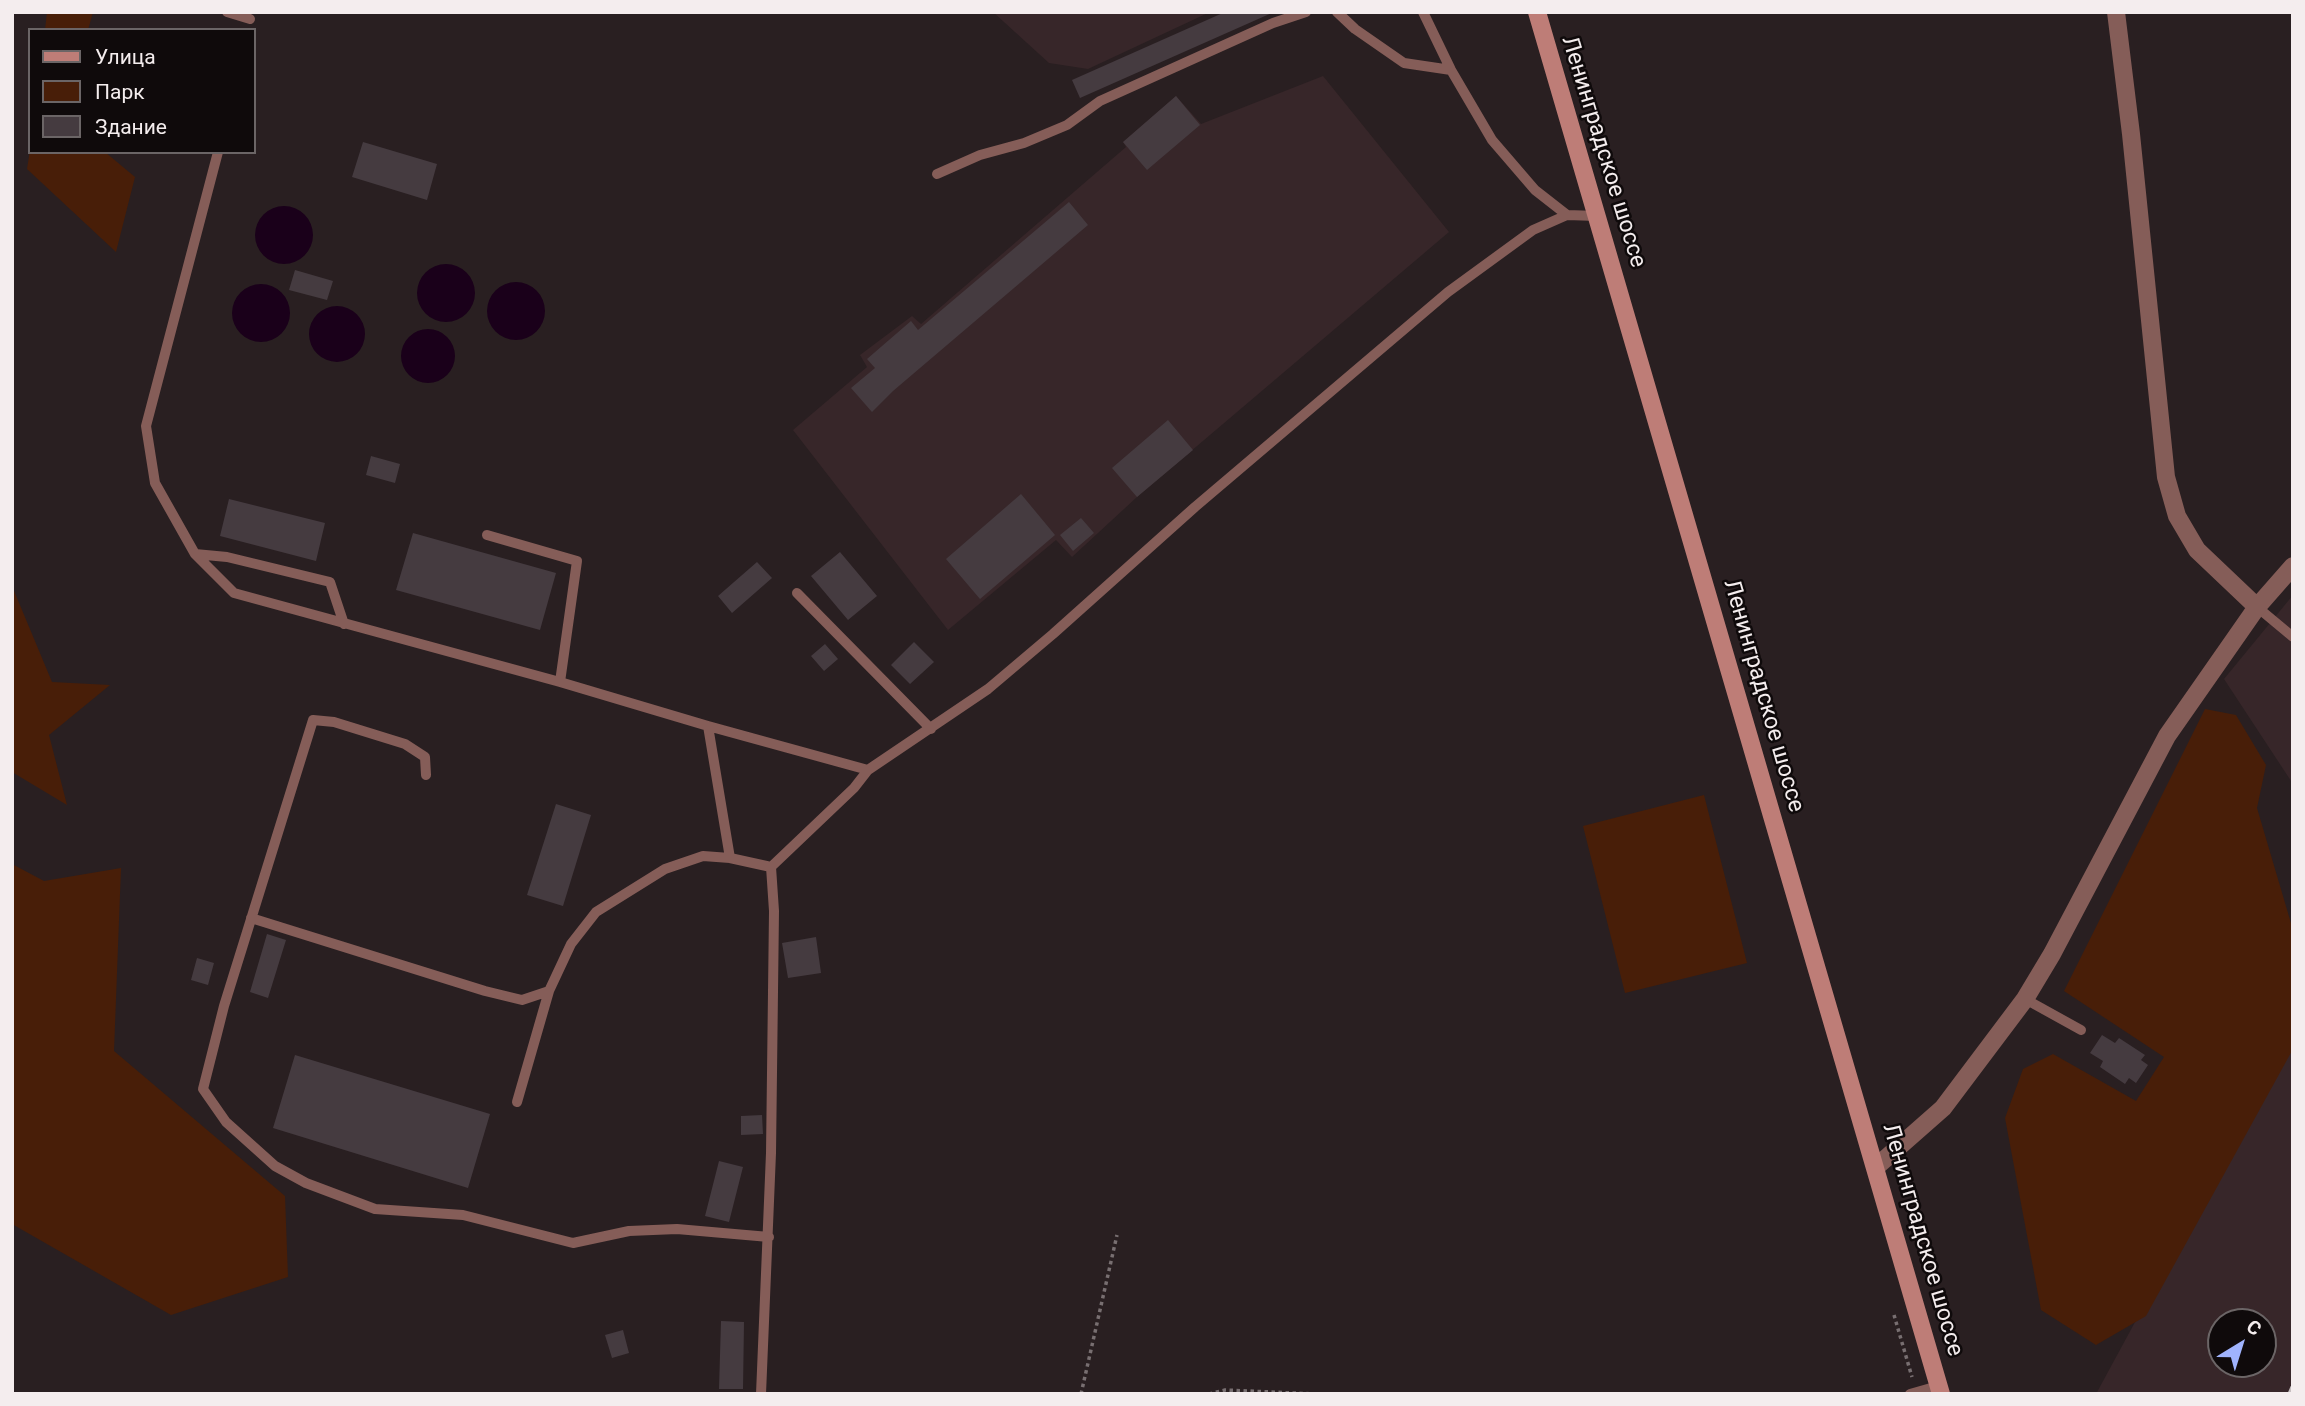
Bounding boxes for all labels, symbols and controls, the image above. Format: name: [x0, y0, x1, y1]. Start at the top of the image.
legend: [28, 28, 256, 154]
street label: Ленинградское шоссе: [1555, 33, 1651, 271]
text: Улица: [95, 45, 156, 69]
text: Парк: [95, 80, 145, 104]
text: Здание: [95, 115, 167, 139]
street label: Ленинградское шоссе: [1717, 577, 1809, 815]
street label: Ленинградское шоссе: [1876, 1121, 1968, 1359]
north arrow: [2207, 1308, 2277, 1378]
text: С: [2242, 1315, 2266, 1341]

